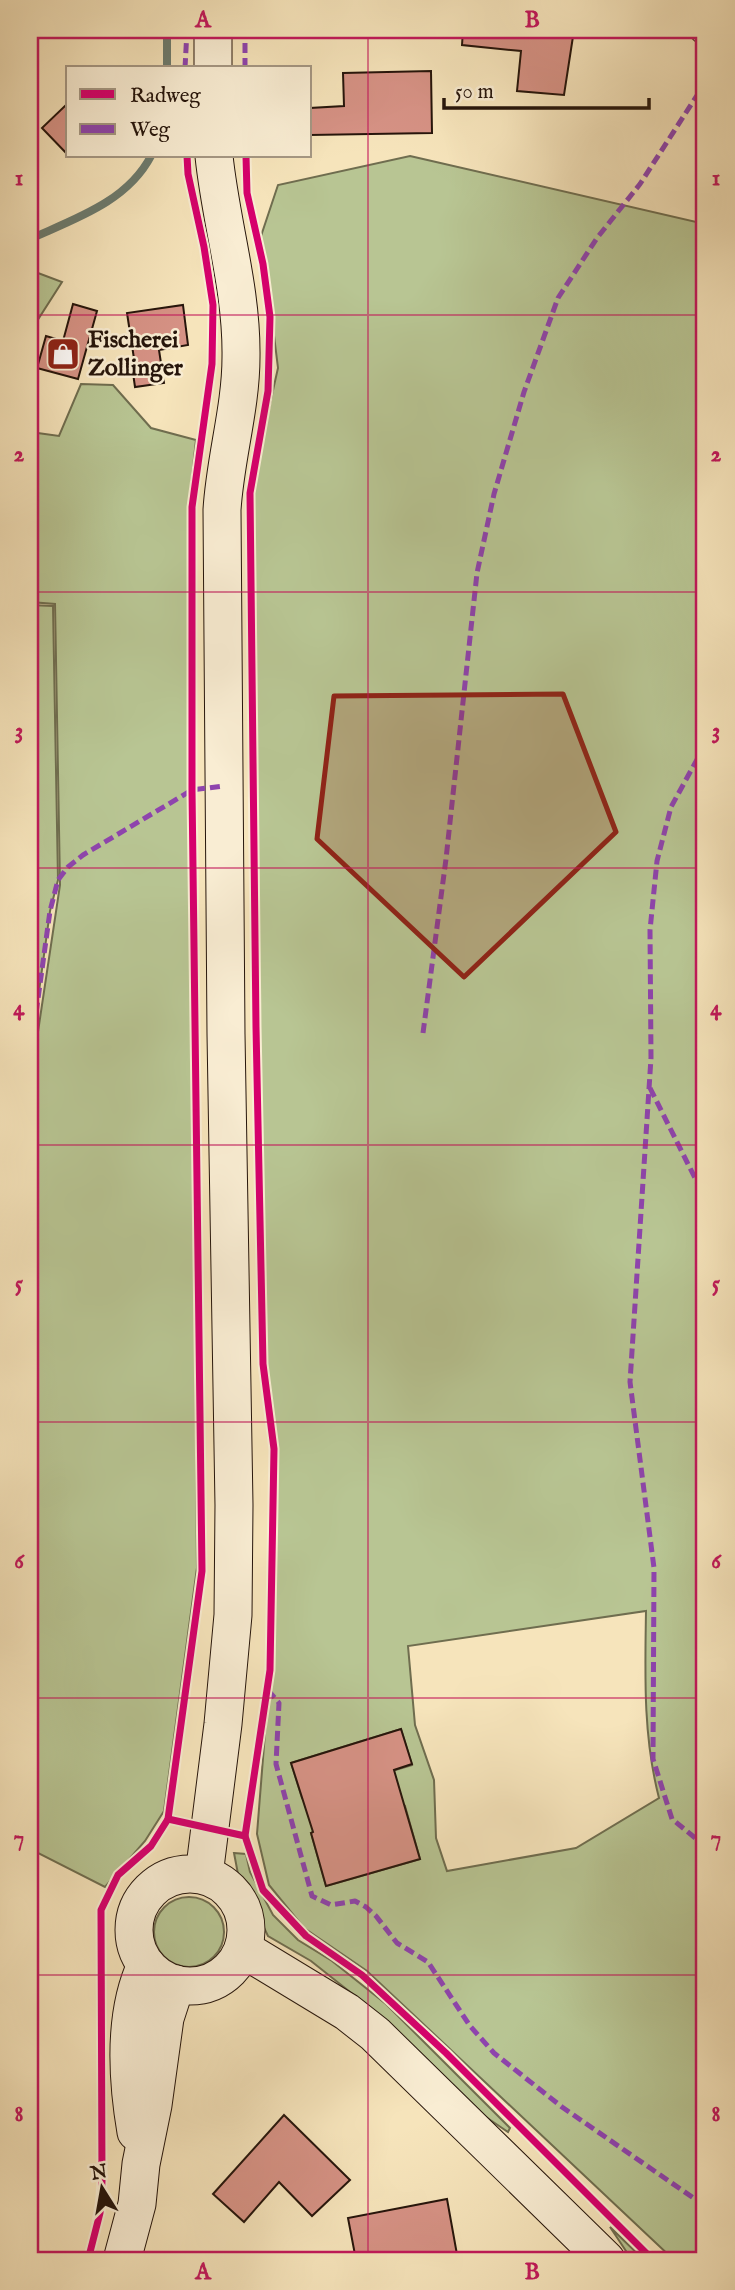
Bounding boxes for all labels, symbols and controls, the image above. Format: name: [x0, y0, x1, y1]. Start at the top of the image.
text: A: [194, 6, 212, 35]
text: B: [524, 6, 540, 35]
legend: [66, 66, 312, 158]
scale bar: [444, 66, 649, 110]
text: 50 m: [455, 79, 494, 106]
text: Radweg: [130, 83, 201, 110]
text: Weg: [130, 117, 171, 144]
text: 1: [15, 164, 23, 193]
text: 1: [712, 164, 720, 193]
place label: Fischerei Zollinger: [88, 325, 183, 384]
shop icon: Fischerei Zollinger: [44, 335, 82, 373]
text: 2: [14, 440, 25, 469]
text: 2: [711, 440, 722, 469]
text: 3: [15, 717, 23, 746]
text: 3: [712, 717, 720, 746]
text: 4: [13, 994, 25, 1023]
text: 4: [710, 994, 722, 1023]
text: 5: [15, 1270, 24, 1299]
text: 5: [712, 1270, 721, 1299]
text: 6: [14, 1547, 25, 1576]
text: 6: [711, 1547, 722, 1576]
text: 7: [14, 1824, 24, 1853]
text: 7: [711, 1824, 721, 1853]
text: 8: [14, 2100, 24, 2129]
text: 8: [711, 2100, 721, 2129]
north arrow: [66, 2154, 136, 2224]
text: N: [88, 2160, 110, 2187]
text: A: [194, 2258, 212, 2287]
text: B: [524, 2258, 540, 2287]

